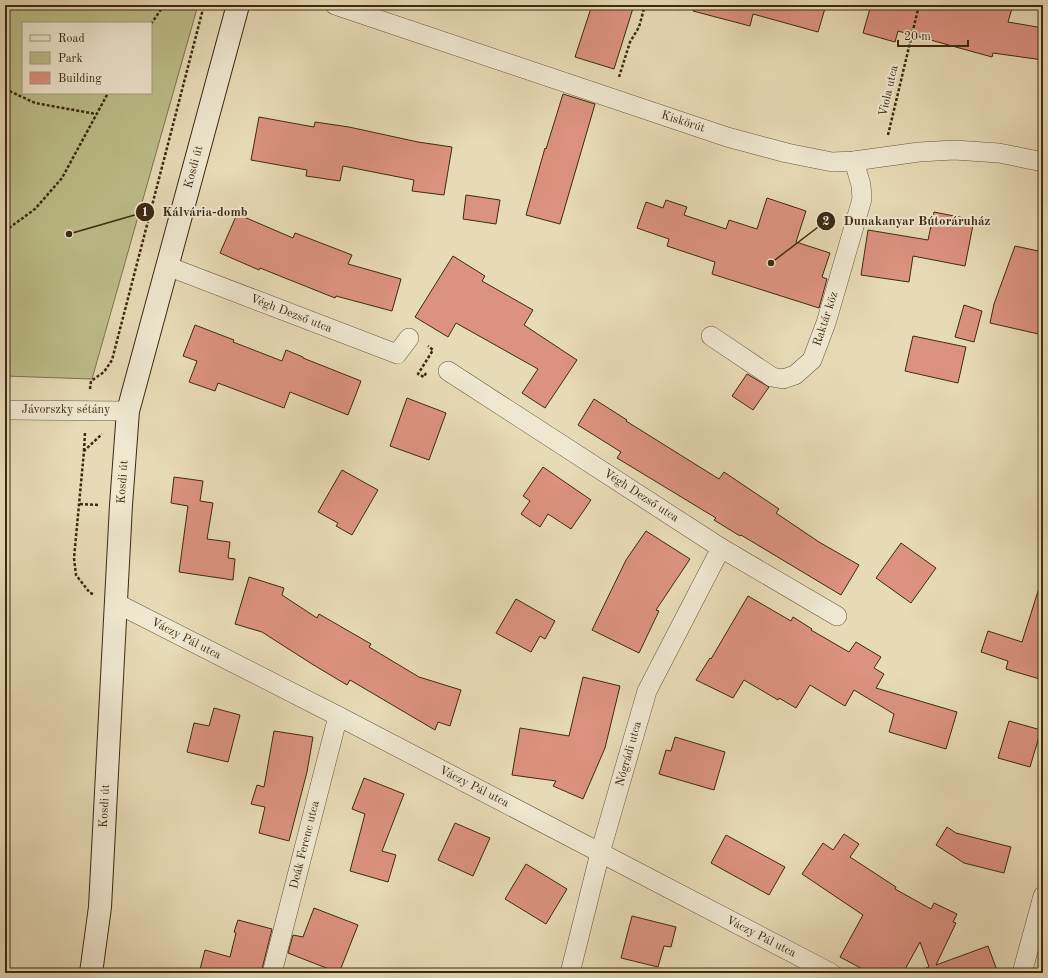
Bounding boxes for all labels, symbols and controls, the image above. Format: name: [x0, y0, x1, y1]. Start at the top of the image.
legend: [22, 22, 152, 94]
scale bar: [898, 22, 968, 48]
text: 20 m: [904, 31, 931, 43]
text: Road: [58, 33, 85, 45]
text: Park: [58, 53, 83, 65]
street label: Viola utca: [877, 64, 901, 118]
text: Building: [58, 73, 102, 85]
street label: Kiskörút: [660, 109, 706, 135]
street label: Kosdi út: [183, 144, 205, 190]
callout: Kálvária-domb: [135, 199, 256, 224]
text: Kálvária-domb: [162, 206, 248, 219]
text: 1: [142, 207, 148, 219]
callout: Dunakanyar Bútoráruház: [816, 208, 999, 233]
text: Dunakanyar Bútoráruház: [843, 215, 991, 228]
text: 2: [823, 216, 830, 228]
street label: Raktár köz: [812, 290, 840, 348]
street label: Végh Dezső utca: [248, 293, 334, 335]
street label: Jávorszky sétány: [22, 404, 111, 416]
street label: Kosdi út: [115, 460, 131, 504]
street label: Végh Dezső utca: [601, 467, 681, 525]
street label: Váczy Pál utca: [149, 616, 223, 662]
street label: Nógrádi utca: [614, 720, 644, 788]
street label: Váczy Pál utca: [437, 764, 511, 810]
street label: Kosdi út: [98, 784, 112, 828]
street label: Deák Ferenc utca: [288, 800, 322, 890]
street label: Váczy Pál utca: [724, 914, 798, 960]

